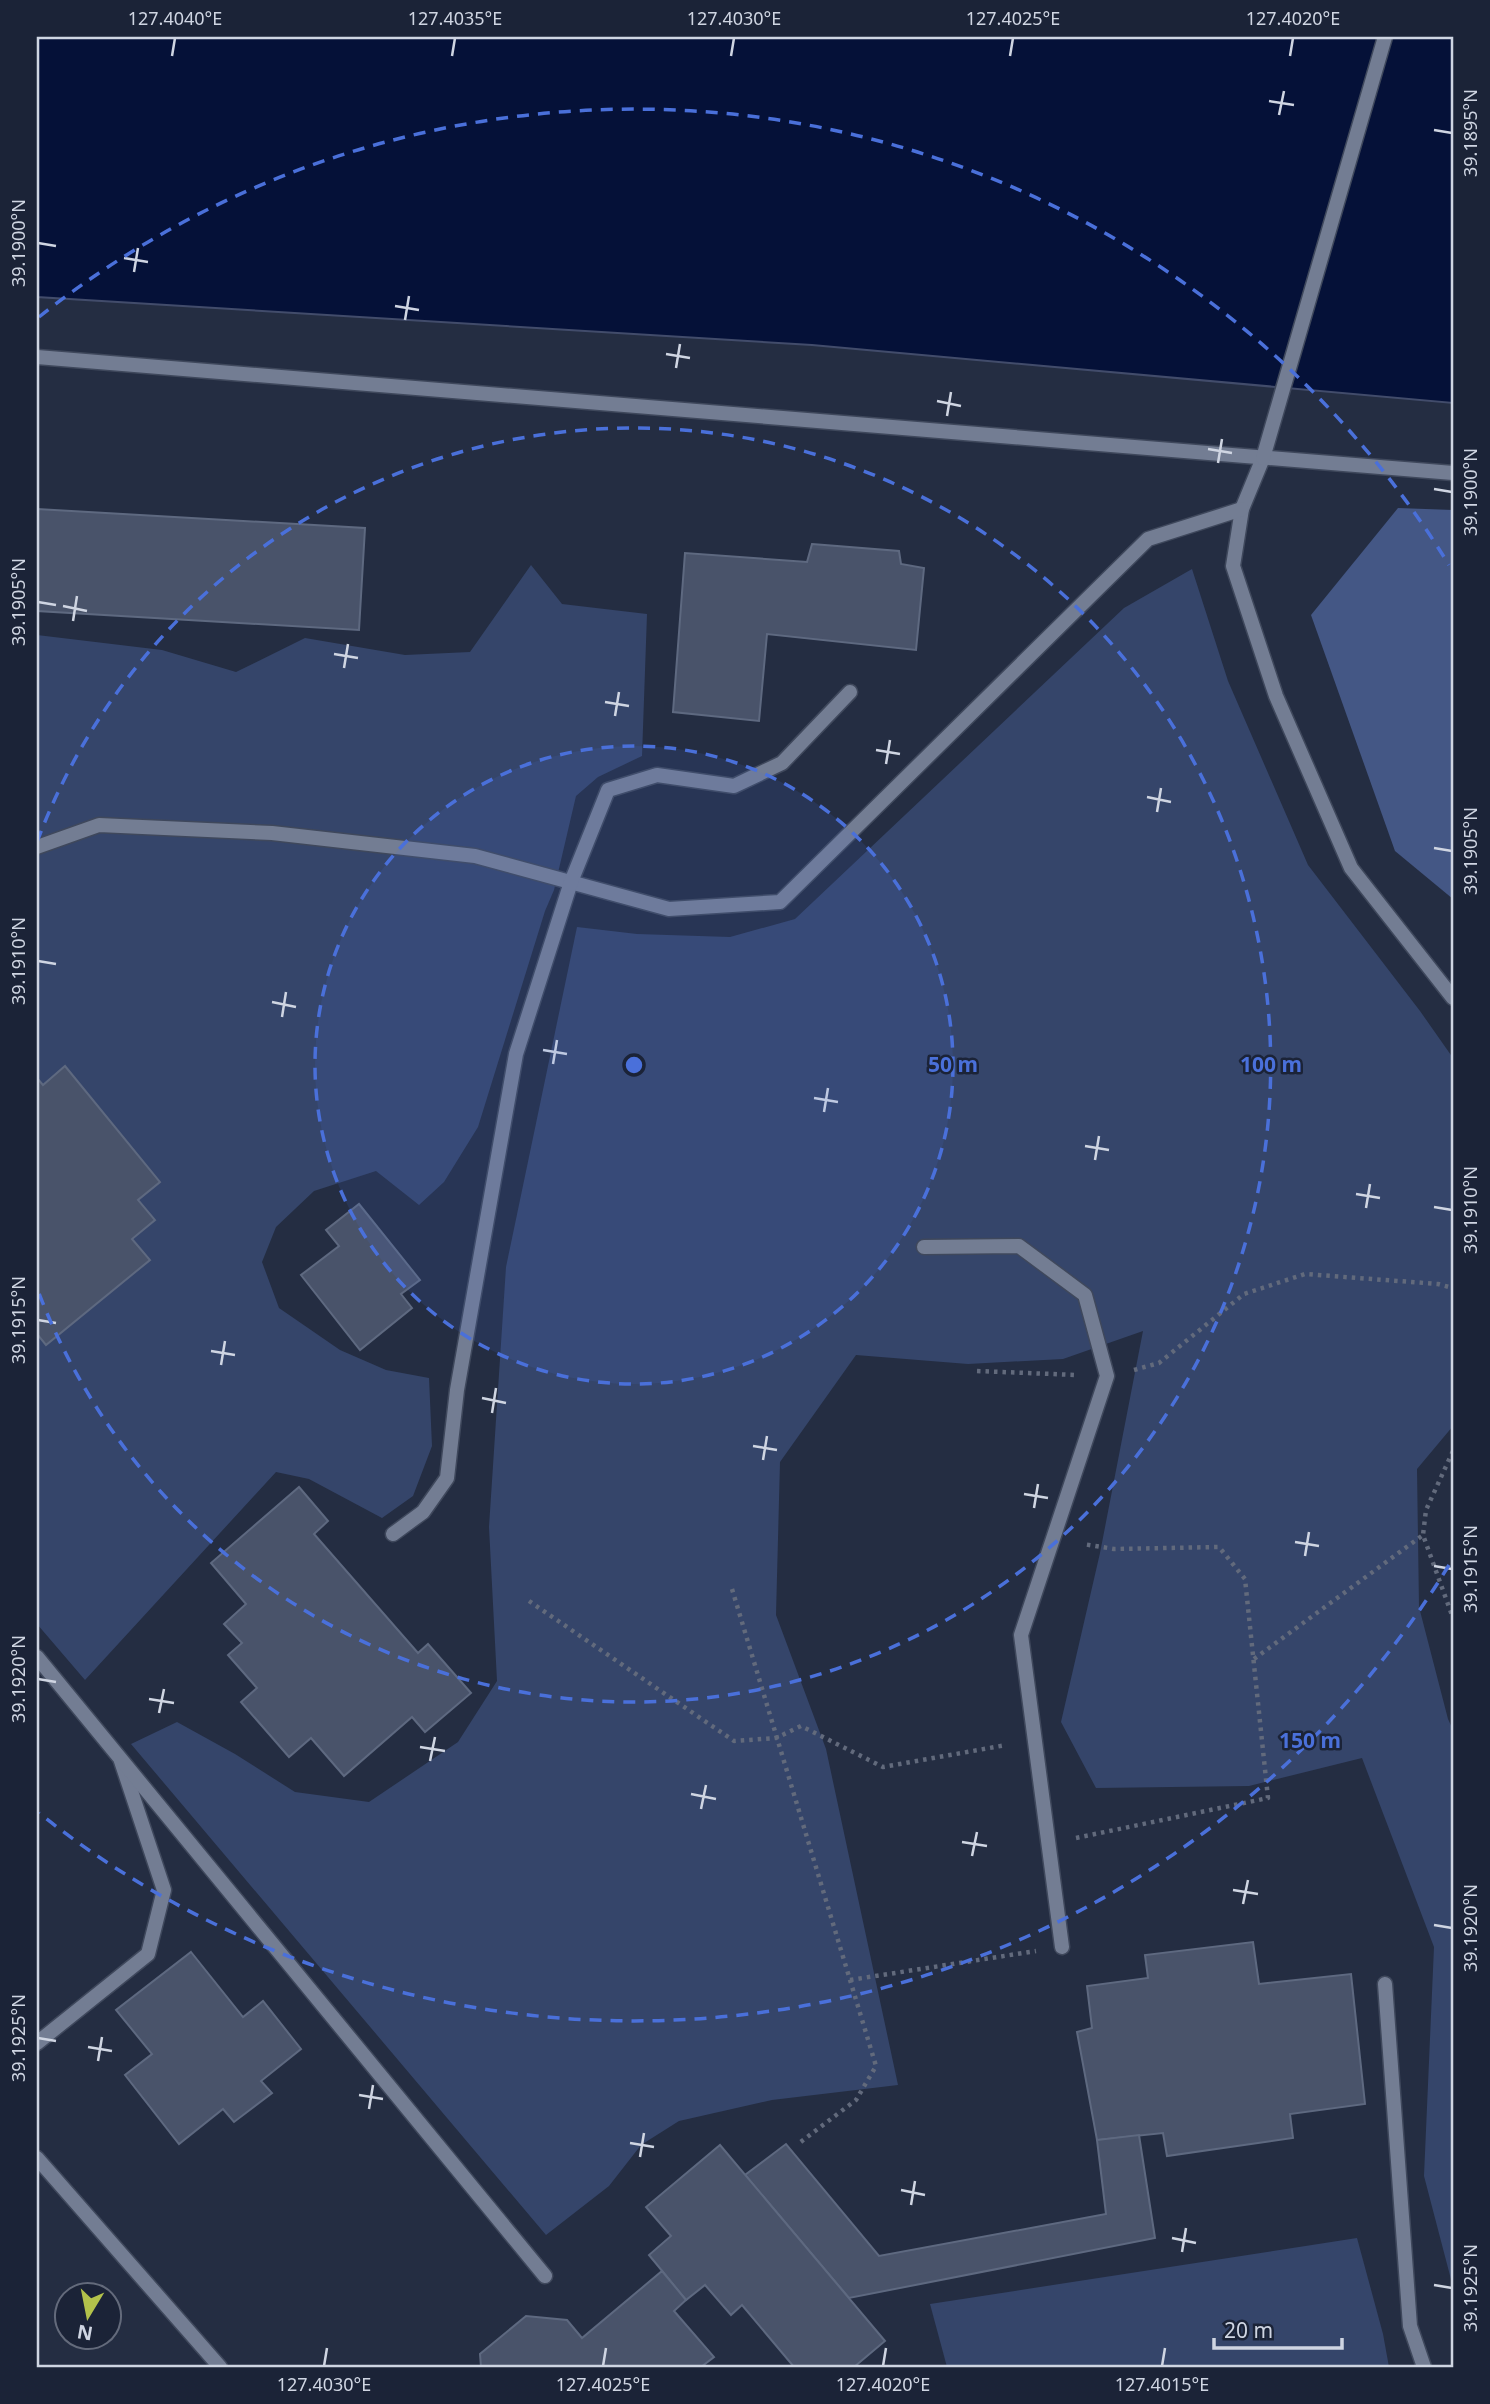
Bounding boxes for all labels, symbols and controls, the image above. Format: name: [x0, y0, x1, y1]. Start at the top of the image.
text: 127.4040°E: [128, 6, 222, 30]
text: 127.4035°E: [408, 6, 502, 30]
text: 127.4030°E: [687, 6, 781, 30]
text: 127.4025°E: [966, 6, 1060, 30]
text: 127.4020°E: [1246, 6, 1340, 30]
text: 39.1895°N: [1458, 89, 1482, 177]
text: 39.1900°N: [6, 199, 30, 287]
text: 39.1900°N: [1458, 448, 1482, 536]
text: 39.1905°N: [6, 558, 30, 646]
text: 39.1905°N: [1458, 807, 1482, 895]
text: 39.1910°N: [6, 917, 30, 1005]
text: 50 m: [928, 1050, 978, 1078]
text: 100 m: [1240, 1050, 1302, 1078]
centre of rings: [622, 1053, 646, 1077]
text: 39.1910°N: [1458, 1166, 1482, 1254]
text: 39.1915°N: [6, 1276, 30, 1364]
text: 39.1915°N: [1458, 1525, 1482, 1613]
text: 39.1920°N: [6, 1635, 30, 1723]
text: 150 m: [1279, 1726, 1341, 1754]
text: 39.1920°N: [1458, 1884, 1482, 1972]
text: 39.1925°N: [6, 1994, 30, 2082]
text: 39.1925°N: [1458, 2244, 1482, 2332]
north arrow: [52, 2282, 122, 2352]
scale bar: [1214, 2306, 1341, 2350]
text: 20 m: [1224, 2316, 1273, 2344]
text: N: [75, 2319, 95, 2347]
text: 127.4030°E: [277, 2372, 371, 2396]
text: 127.4025°E: [556, 2372, 650, 2396]
text: 127.4020°E: [836, 2372, 930, 2396]
text: 127.4015°E: [1115, 2372, 1209, 2396]

